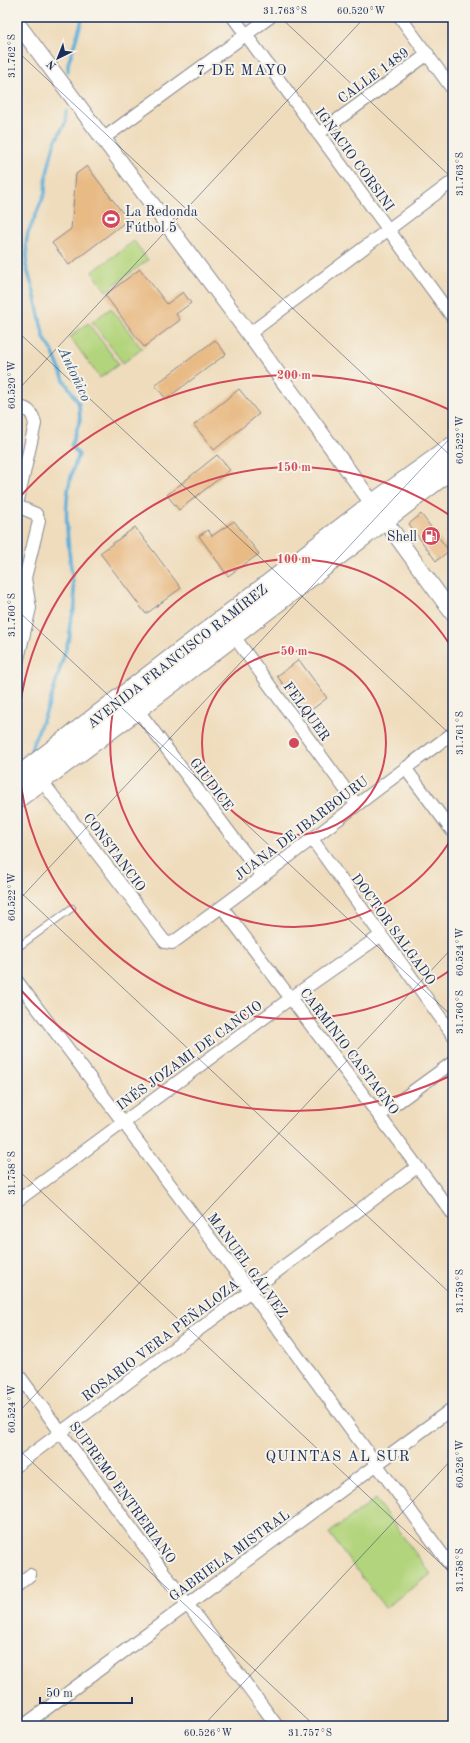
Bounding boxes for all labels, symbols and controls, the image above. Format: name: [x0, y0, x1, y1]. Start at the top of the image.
text: 31.763°S: [263, 6, 307, 16]
text: 60.520°W: [337, 6, 385, 16]
text: 31.762°S: [7, 34, 17, 78]
north arrow: [38, 38, 78, 78]
street label: CALLE 1489: [335, 45, 412, 106]
text: N: [45, 57, 59, 71]
district label: 7 DE MAYO: [196, 64, 288, 79]
street label: IGNACIO CORSINI: [312, 105, 396, 214]
text: 31.763°S: [455, 152, 465, 196]
place label: La Redonda Fútbol 5: [125, 205, 198, 235]
sports icon: La Redonda Fútbol 5: [100, 208, 122, 230]
water label: Antoñico: [54, 344, 93, 404]
text: 60.520°W: [7, 361, 17, 409]
text: 200 m: [277, 370, 311, 382]
text: 60.522°W: [455, 416, 465, 464]
text: 150 m: [277, 461, 311, 474]
fuel station icon: Shell: [420, 525, 442, 547]
place label: Shell: [387, 530, 417, 544]
text: 100 m: [277, 554, 311, 566]
street label: AVENIDA FRANCISCO RAMÍREZ: [83, 580, 270, 731]
text: 31.760°S: [7, 593, 17, 637]
text: 50 m: [281, 645, 308, 658]
street label: FELQUER: [280, 680, 332, 744]
text: 31.761°S: [455, 711, 465, 755]
centre of rings: [287, 736, 301, 750]
street label: GIUDICE: [187, 756, 235, 814]
street label: JUANA DE IBARBOURU: [232, 774, 371, 883]
street label: CONSTANCIO: [80, 811, 148, 894]
street label: DOCTOR SALGADO: [348, 872, 438, 988]
text: 60.522°W: [7, 873, 17, 921]
text: 60.524°W: [455, 928, 465, 976]
street label: CARMINIO CASTAGNO: [297, 986, 401, 1118]
text: 31.760°S: [455, 990, 465, 1034]
street label: INÉS JOZAMI DE CANCIO: [112, 996, 265, 1113]
text: 31.758°S: [7, 1151, 17, 1195]
street label: MANUEL GÁLVEZ: [205, 1209, 292, 1321]
text: 31.759°S: [455, 1269, 465, 1313]
street label: ROSARIO VERA PEÑALOZA: [78, 1275, 242, 1404]
text: 60.524°W: [7, 1385, 17, 1433]
street label: SUPREMO ENTRERIANO: [66, 1419, 178, 1566]
text: 60.526°W: [455, 1440, 465, 1488]
district label: QUINTAS AL SUR: [265, 1450, 411, 1465]
street label: GABRIELA MISTRAL: [167, 1507, 292, 1604]
text: 31.758°S: [455, 1548, 465, 1592]
scale bar: [40, 1679, 132, 1705]
text: 50 m: [46, 1687, 73, 1700]
text: 60.526°W: [184, 1728, 232, 1738]
text: 31.757°S: [288, 1728, 332, 1738]

